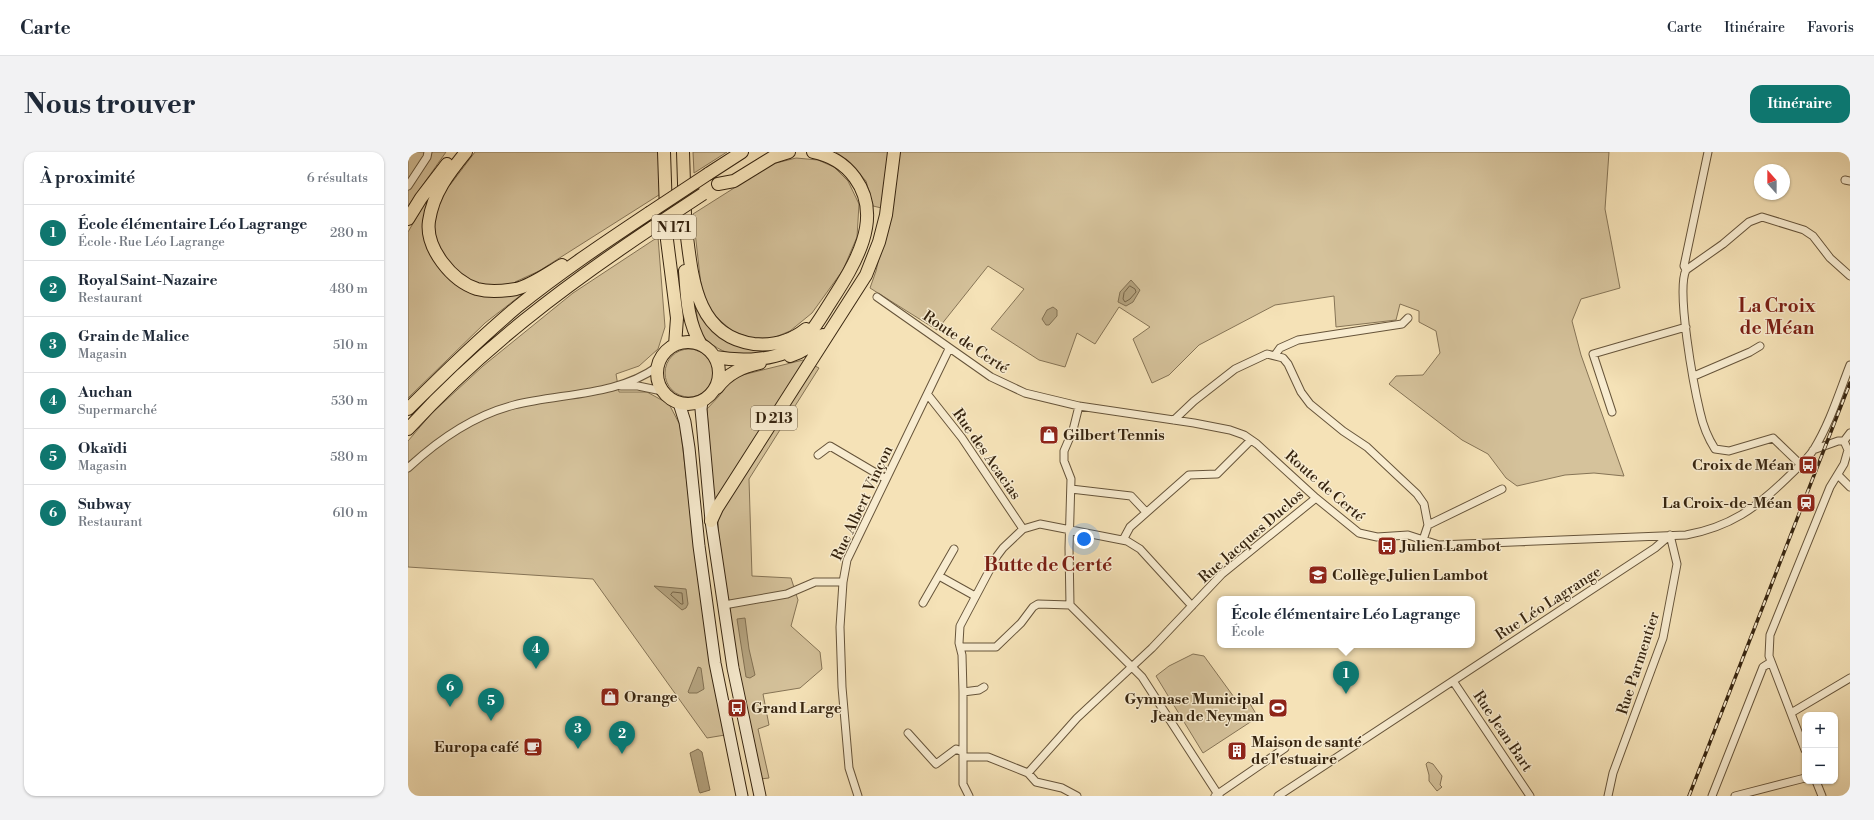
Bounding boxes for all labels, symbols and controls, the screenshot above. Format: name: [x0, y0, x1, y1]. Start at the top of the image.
text: Carte: [20, 16, 71, 40]
text: Carte: [1667, 19, 1702, 37]
text: Itinéraire: [1724, 19, 1785, 37]
text: Favoris: [1807, 19, 1854, 37]
button: Itinéraire: [1750, 85, 1850, 123]
text: Nous trouver: [24, 87, 196, 122]
north arrow: [1754, 164, 1790, 200]
text: À proximité: [40, 167, 135, 189]
text: 6 résultats: [307, 170, 368, 186]
text: École élémentaire Léo Lagrange: [78, 215, 307, 234]
road number: N 171: [652, 215, 696, 239]
text: 1: [50, 225, 56, 241]
text: 280 m: [330, 225, 368, 241]
text: École · Rue Léo Lagrange: [78, 234, 225, 250]
text: Royal Saint-Nazaire: [78, 271, 218, 290]
text: 2: [49, 281, 57, 297]
text: 480 m: [330, 281, 368, 297]
text: Restaurant: [78, 290, 143, 306]
district label: La Croix de Méan: [1738, 294, 1816, 340]
street label: Route de Certé: [919, 307, 1012, 378]
text: Grain de Malice: [78, 327, 189, 346]
text: 3: [49, 337, 57, 353]
text: 510 m: [333, 337, 368, 353]
text: Magasin: [78, 346, 127, 362]
text: Auchan: [78, 383, 132, 402]
text: 4: [49, 393, 57, 409]
text: 530 m: [331, 393, 368, 409]
text: Supermarché: [78, 402, 157, 418]
street label: Rue des Acacias: [948, 405, 1025, 504]
road number: D 213: [751, 406, 797, 430]
shop icon: Gilbert Tennis: [1038, 424, 1060, 446]
place label: Gilbert Tennis: [1063, 426, 1165, 445]
text: Okaïdi: [78, 439, 127, 458]
street label: Rue Albert Vinçon: [828, 443, 897, 564]
street label: Route de Certé: [1281, 446, 1369, 526]
text: 5: [49, 449, 57, 465]
text: 580 m: [330, 449, 368, 465]
bus stop icon: Croix de Méan: [1797, 454, 1819, 476]
place label: Croix de Méan: [1692, 456, 1795, 475]
text: Magasin: [78, 458, 127, 474]
street label: Rue Jacques Duclos: [1195, 485, 1308, 587]
station icon: La Croix-de-Méan: [1795, 492, 1817, 514]
place label: La Croix-de-Méan: [1662, 494, 1793, 513]
text: Subway: [78, 495, 131, 514]
text: 6: [49, 505, 57, 521]
text: 610 m: [333, 505, 368, 521]
text: Restaurant: [78, 514, 143, 530]
your location: [1074, 529, 1094, 549]
bus stop icon: Julien Lambot: [1376, 535, 1398, 557]
place label: Julien Lambot: [1399, 537, 1502, 556]
district label: Butte de Certé: [984, 553, 1112, 577]
street label: Rue Léo Lagrange: [1492, 562, 1605, 645]
school or university icon: Collège Julien Lambot: [1307, 564, 1329, 586]
place label: Collège Julien Lambot: [1332, 566, 1489, 585]
popup: [1217, 596, 1475, 648]
text: École élémentaire Léo Lagrange: [1231, 605, 1461, 624]
street label: Rue Parmentier: [1613, 609, 1664, 717]
text: École: [1231, 624, 1265, 640]
pin: 4: [523, 636, 549, 669]
pin: 1: [1333, 661, 1359, 694]
pin: 6: [437, 674, 463, 707]
shop icon: Orange: [599, 686, 621, 708]
street label: Rue Jean Bart: [1469, 687, 1537, 776]
pin: 5: [478, 688, 504, 721]
place label: Orange: [624, 688, 678, 707]
place label: Gymnase Municipal Jean de Neyman: [1125, 690, 1265, 726]
bus stop icon: Grand Large: [726, 697, 748, 719]
sports icon: Gymnase Municipal Jean de Neyman: [1267, 697, 1289, 719]
place label: Grand Large: [751, 699, 842, 718]
map controls: [1802, 712, 1838, 784]
button: +: [1802, 712, 1838, 748]
pin: 3: [565, 716, 591, 749]
pin: 2: [609, 721, 635, 754]
place label: Maison de santé de l'estuaire: [1251, 733, 1362, 769]
cafe icon: Europa café: [522, 736, 544, 758]
place label: Europa café: [434, 738, 519, 757]
building icon: Maison de santé de l'estuaire: [1226, 740, 1248, 762]
button: −: [1802, 748, 1838, 784]

